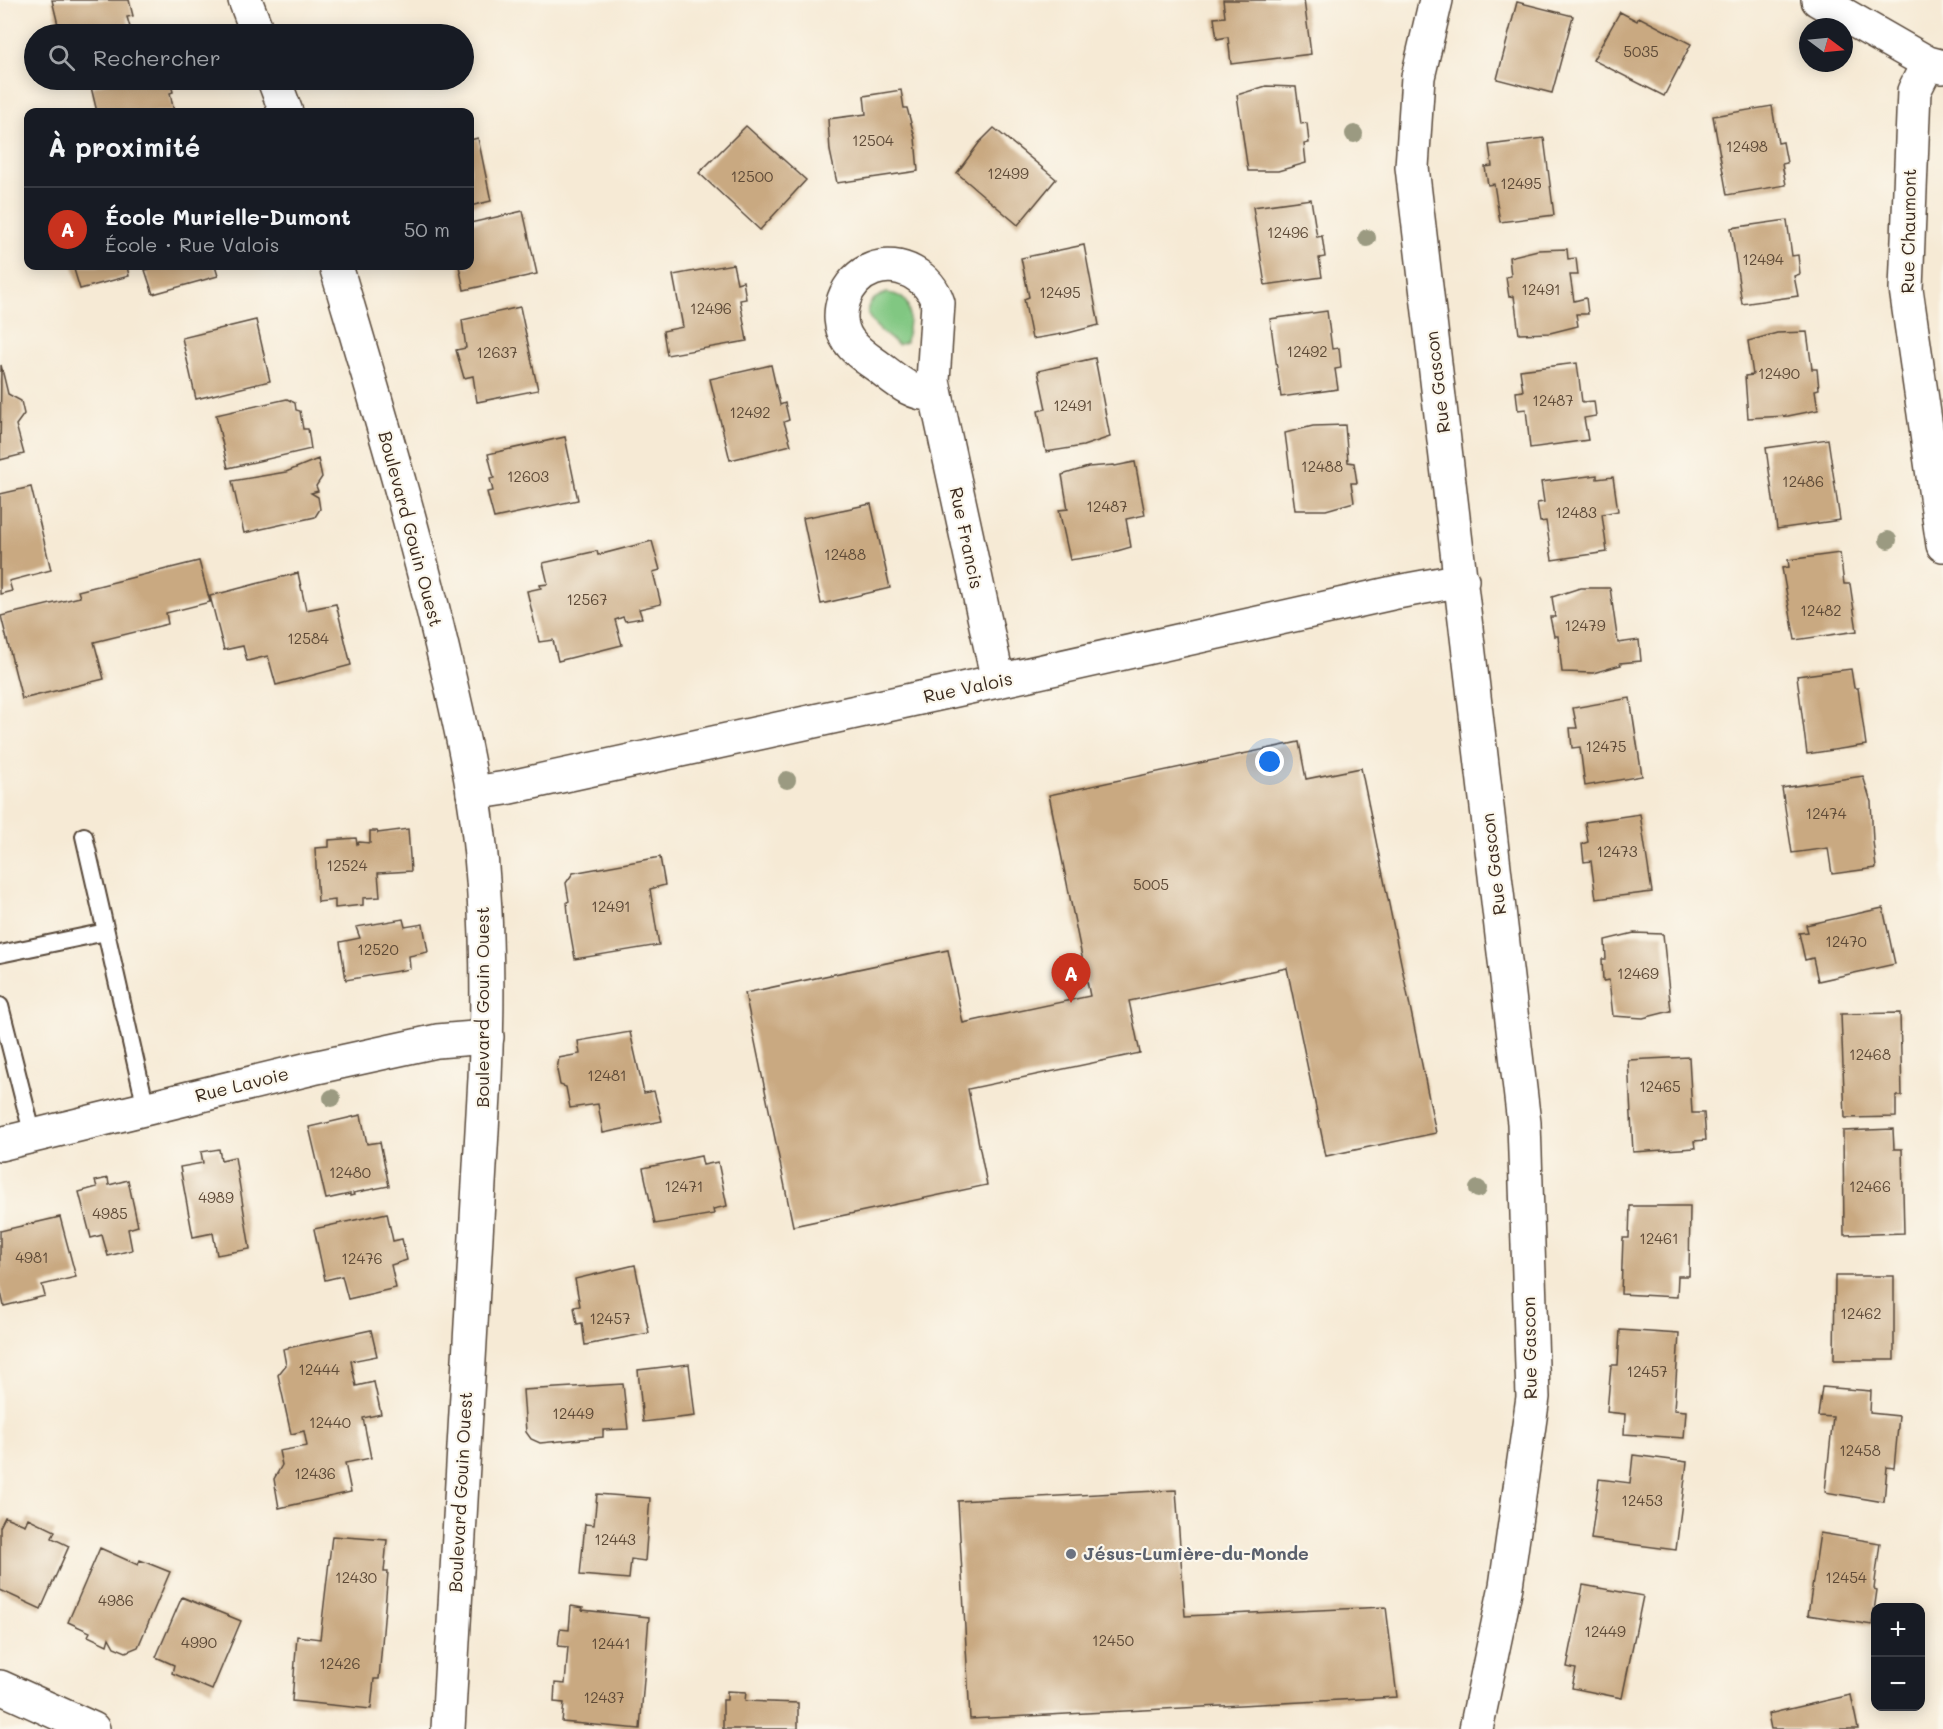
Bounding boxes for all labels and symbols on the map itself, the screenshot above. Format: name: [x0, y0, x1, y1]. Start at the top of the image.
north arrow: [1799, 18, 1853, 72]
house number: 5035: [1623, 41, 1659, 61]
house number: 12504: [852, 130, 894, 150]
house number: 12498: [1726, 136, 1768, 156]
house number: 12499: [987, 163, 1029, 183]
house number: 12500: [731, 166, 773, 186]
street label: Rue Chaumont: [1895, 168, 1921, 294]
house number: 12495: [1500, 173, 1542, 193]
house number: 12496: [1267, 222, 1309, 242]
house number: 12494: [1742, 249, 1784, 269]
house number: 12491: [1521, 279, 1561, 299]
house number: 12495: [1039, 282, 1081, 302]
house number: 12496: [690, 298, 732, 318]
street label: Rue Gascon: [1419, 330, 1455, 435]
house number: 12492: [1286, 341, 1328, 361]
house number: 12637: [476, 342, 518, 362]
house number: 12490: [1758, 363, 1800, 383]
house number: 12487: [1532, 390, 1574, 410]
house number: 12491: [1053, 395, 1093, 415]
house number: 12492: [729, 402, 771, 422]
street label: Boulevard Gouin Ouest: [373, 428, 449, 629]
house number: 12488: [1301, 456, 1343, 476]
house number: 12603: [507, 466, 549, 486]
house number: 12486: [1782, 471, 1824, 491]
street label: Rue Francis: [944, 485, 989, 591]
house number: 12487: [1086, 496, 1128, 516]
house number: 12483: [1555, 502, 1597, 522]
house number: 12488: [824, 544, 866, 564]
house number: 12567: [566, 589, 608, 609]
house number: 12482: [1800, 600, 1842, 620]
house number: 12479: [1564, 615, 1606, 635]
house number: 12584: [287, 628, 329, 648]
street label: Rue Valois: [921, 666, 1015, 708]
house number: 12475: [1586, 736, 1626, 756]
your location: [1255, 747, 1284, 776]
house number: 12474: [1805, 803, 1847, 823]
street label: Rue Gascon: [1475, 812, 1511, 917]
house number: 12473: [1597, 841, 1638, 861]
house number: 12524: [327, 855, 368, 875]
house number: 5005: [1133, 874, 1169, 894]
house number: 12491: [591, 896, 631, 916]
street label: Boulevard Gouin Ouest: [470, 906, 494, 1108]
house number: 12470: [1825, 931, 1867, 951]
house number: 12520: [357, 939, 399, 959]
pin: A: [1052, 954, 1090, 1003]
house number: 12469: [1617, 963, 1659, 983]
house number: 12468: [1849, 1044, 1891, 1064]
street label: Rue Lavoie: [192, 1061, 291, 1107]
house number: 12481: [587, 1065, 627, 1085]
house number: 12465: [1639, 1076, 1681, 1096]
house number: 12480: [329, 1162, 371, 1182]
house number: 12471: [665, 1176, 703, 1196]
house number: 12466: [1849, 1176, 1891, 1196]
house number: 4989: [198, 1187, 234, 1207]
house number: 4985: [92, 1203, 128, 1223]
house number: 12461: [1639, 1228, 1679, 1248]
house number: 4981: [15, 1247, 49, 1267]
house number: 12476: [341, 1248, 383, 1268]
street label: Rue Gascon: [1516, 1296, 1542, 1400]
house number: 12462: [1840, 1303, 1882, 1323]
house number: 12457: [590, 1308, 630, 1328]
house number: 12444: [298, 1359, 340, 1379]
house number: 12457: [1627, 1361, 1667, 1381]
street label: Boulevard Gouin Ouest: [443, 1391, 477, 1593]
house number: 12449: [552, 1403, 594, 1423]
house number: 12440: [309, 1412, 351, 1432]
house number: 12458: [1839, 1440, 1881, 1460]
house number: 12436: [294, 1463, 336, 1483]
house number: 12453: [1621, 1490, 1663, 1510]
house number: 12443: [594, 1529, 636, 1549]
place label: Jésus-Lumière-du-Monde: [1083, 1541, 1309, 1565]
marker: Jésus-Lumière-du-Monde: [1064, 1547, 1078, 1561]
house number: 12430: [335, 1567, 377, 1587]
house number: 12454: [1825, 1567, 1867, 1587]
house number: 4986: [98, 1590, 134, 1610]
house number: 12449: [1584, 1621, 1626, 1641]
house number: 12450: [1092, 1630, 1134, 1650]
house number: 4990: [181, 1632, 217, 1652]
house number: 12441: [591, 1633, 631, 1653]
house number: 12426: [319, 1653, 361, 1673]
house number: 12437: [584, 1687, 625, 1707]

